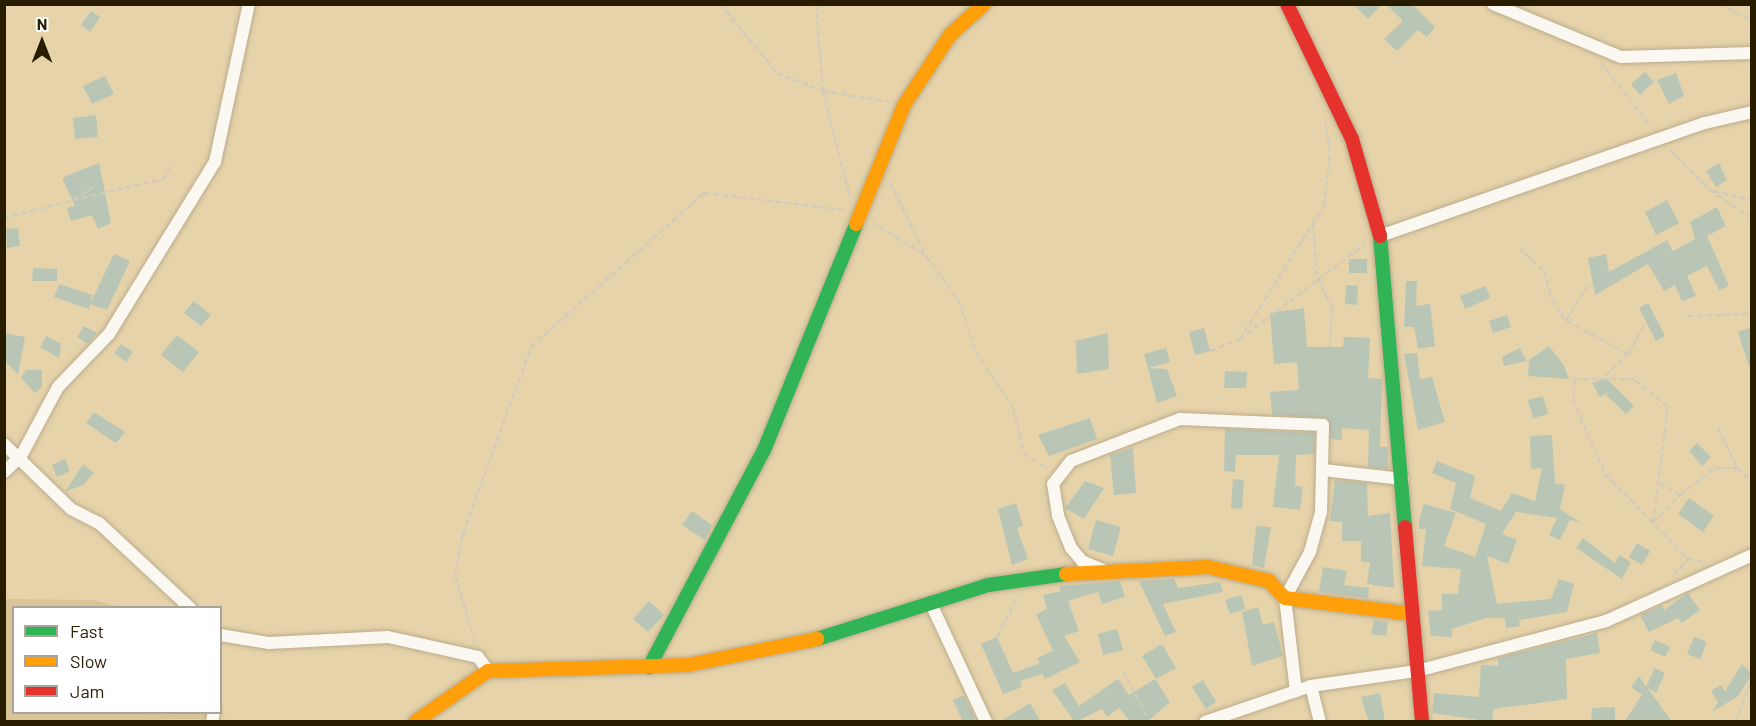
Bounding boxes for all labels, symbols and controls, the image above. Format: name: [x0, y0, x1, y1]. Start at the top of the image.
north arrow: [12, 12, 72, 72]
text: N: [37, 14, 47, 33]
legend: [12, 606, 222, 714]
text: Fast: [70, 620, 104, 642]
text: Slow: [70, 650, 107, 672]
text: Jam: [70, 680, 104, 702]

